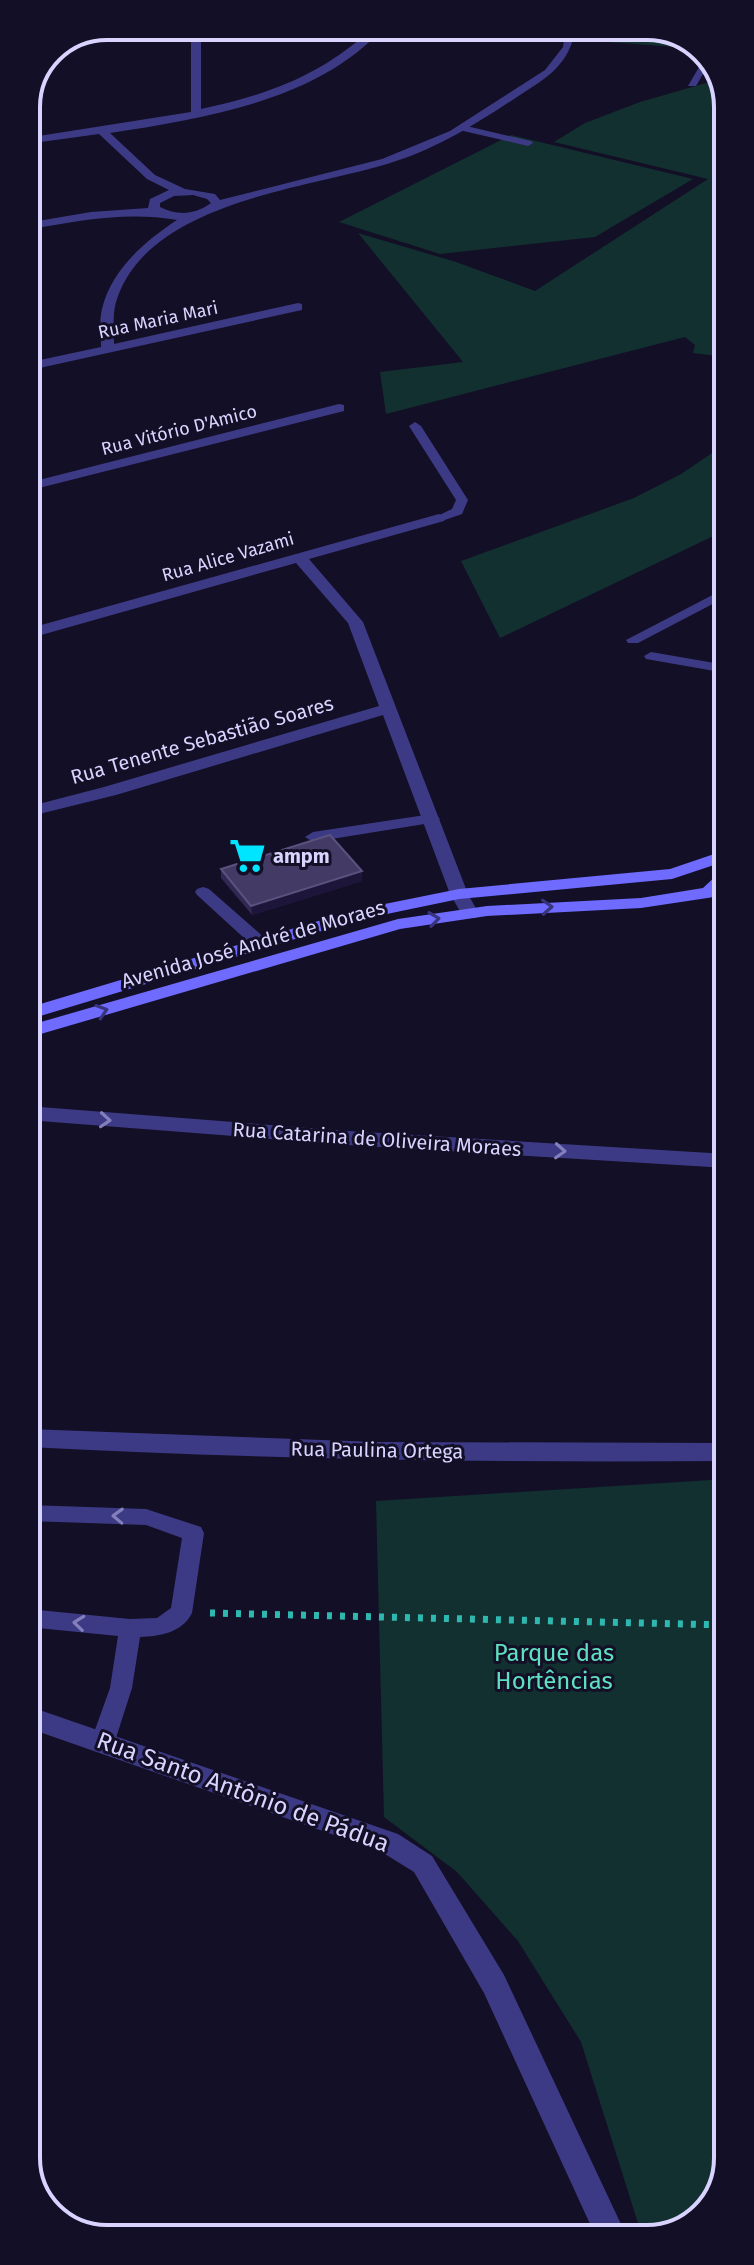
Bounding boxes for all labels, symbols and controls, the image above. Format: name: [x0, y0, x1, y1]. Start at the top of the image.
street label: Rua Maria Mari: [96, 297, 220, 343]
street label: Rua Vitório D'Amico: [99, 400, 259, 460]
street label: Rua Alice Vazami: [159, 528, 297, 586]
street label: Rua Tenente Sebastião Soares: [68, 691, 336, 789]
supermarket icon: ampm: [228, 837, 266, 875]
place label: ampm: [273, 844, 330, 868]
street label: Avenida José André de Moraes: [119, 895, 387, 993]
one-way arrow: [541, 898, 554, 915]
one-way arrow: [427, 911, 441, 928]
one-way arrow: [95, 1005, 109, 1021]
one-way arrow: [99, 1111, 112, 1128]
street label: Rua Catarina de Oliveira Moraes: [232, 1117, 522, 1161]
one-way arrow: [554, 1142, 567, 1159]
street label: Rua Paulina Ortega: [290, 1436, 464, 1464]
one-way arrow: [111, 1507, 124, 1524]
one-way arrow: [72, 1615, 85, 1632]
park label: Parque das Hortências: [494, 1639, 614, 1695]
street label: Rua Santo Antônio de Pádua: [93, 1726, 393, 1858]

